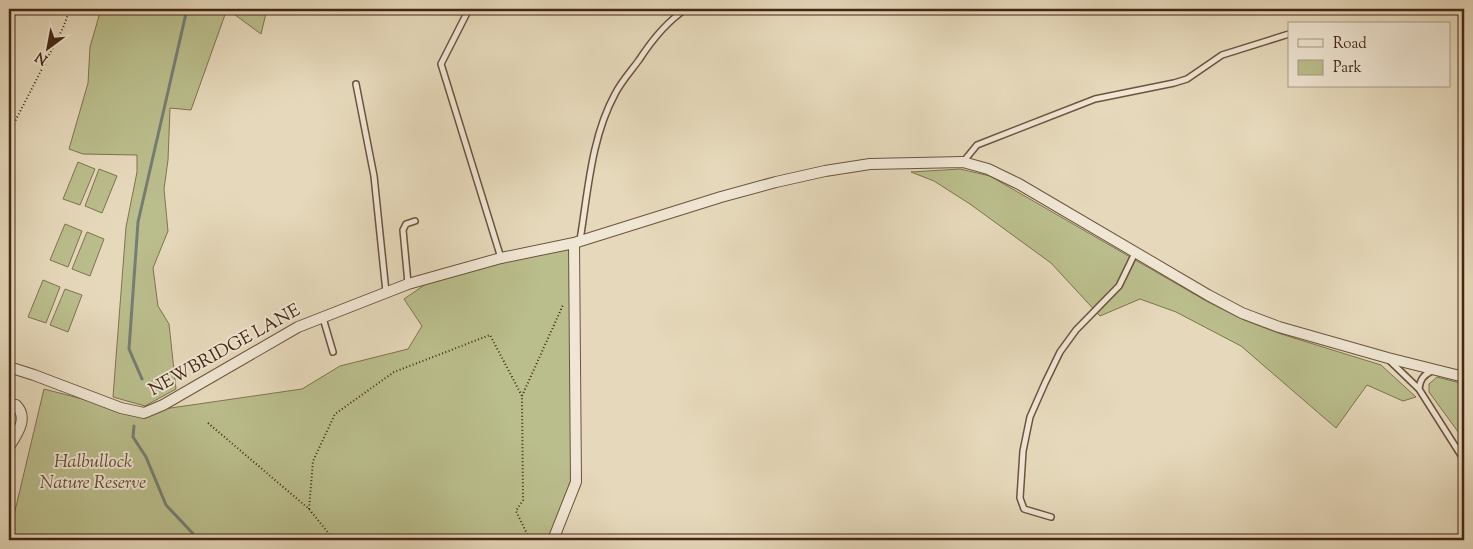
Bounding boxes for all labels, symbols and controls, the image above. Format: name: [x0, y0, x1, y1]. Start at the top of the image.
north arrow: [22, 22, 72, 72]
legend: [1288, 22, 1450, 88]
text: Road: [1333, 34, 1367, 55]
text: N: [32, 46, 52, 69]
text: Park: [1333, 58, 1362, 79]
street label: NEWBRIDGE LANE: [144, 298, 306, 404]
park label: Halbullock Nature Reserve: [40, 450, 146, 497]

